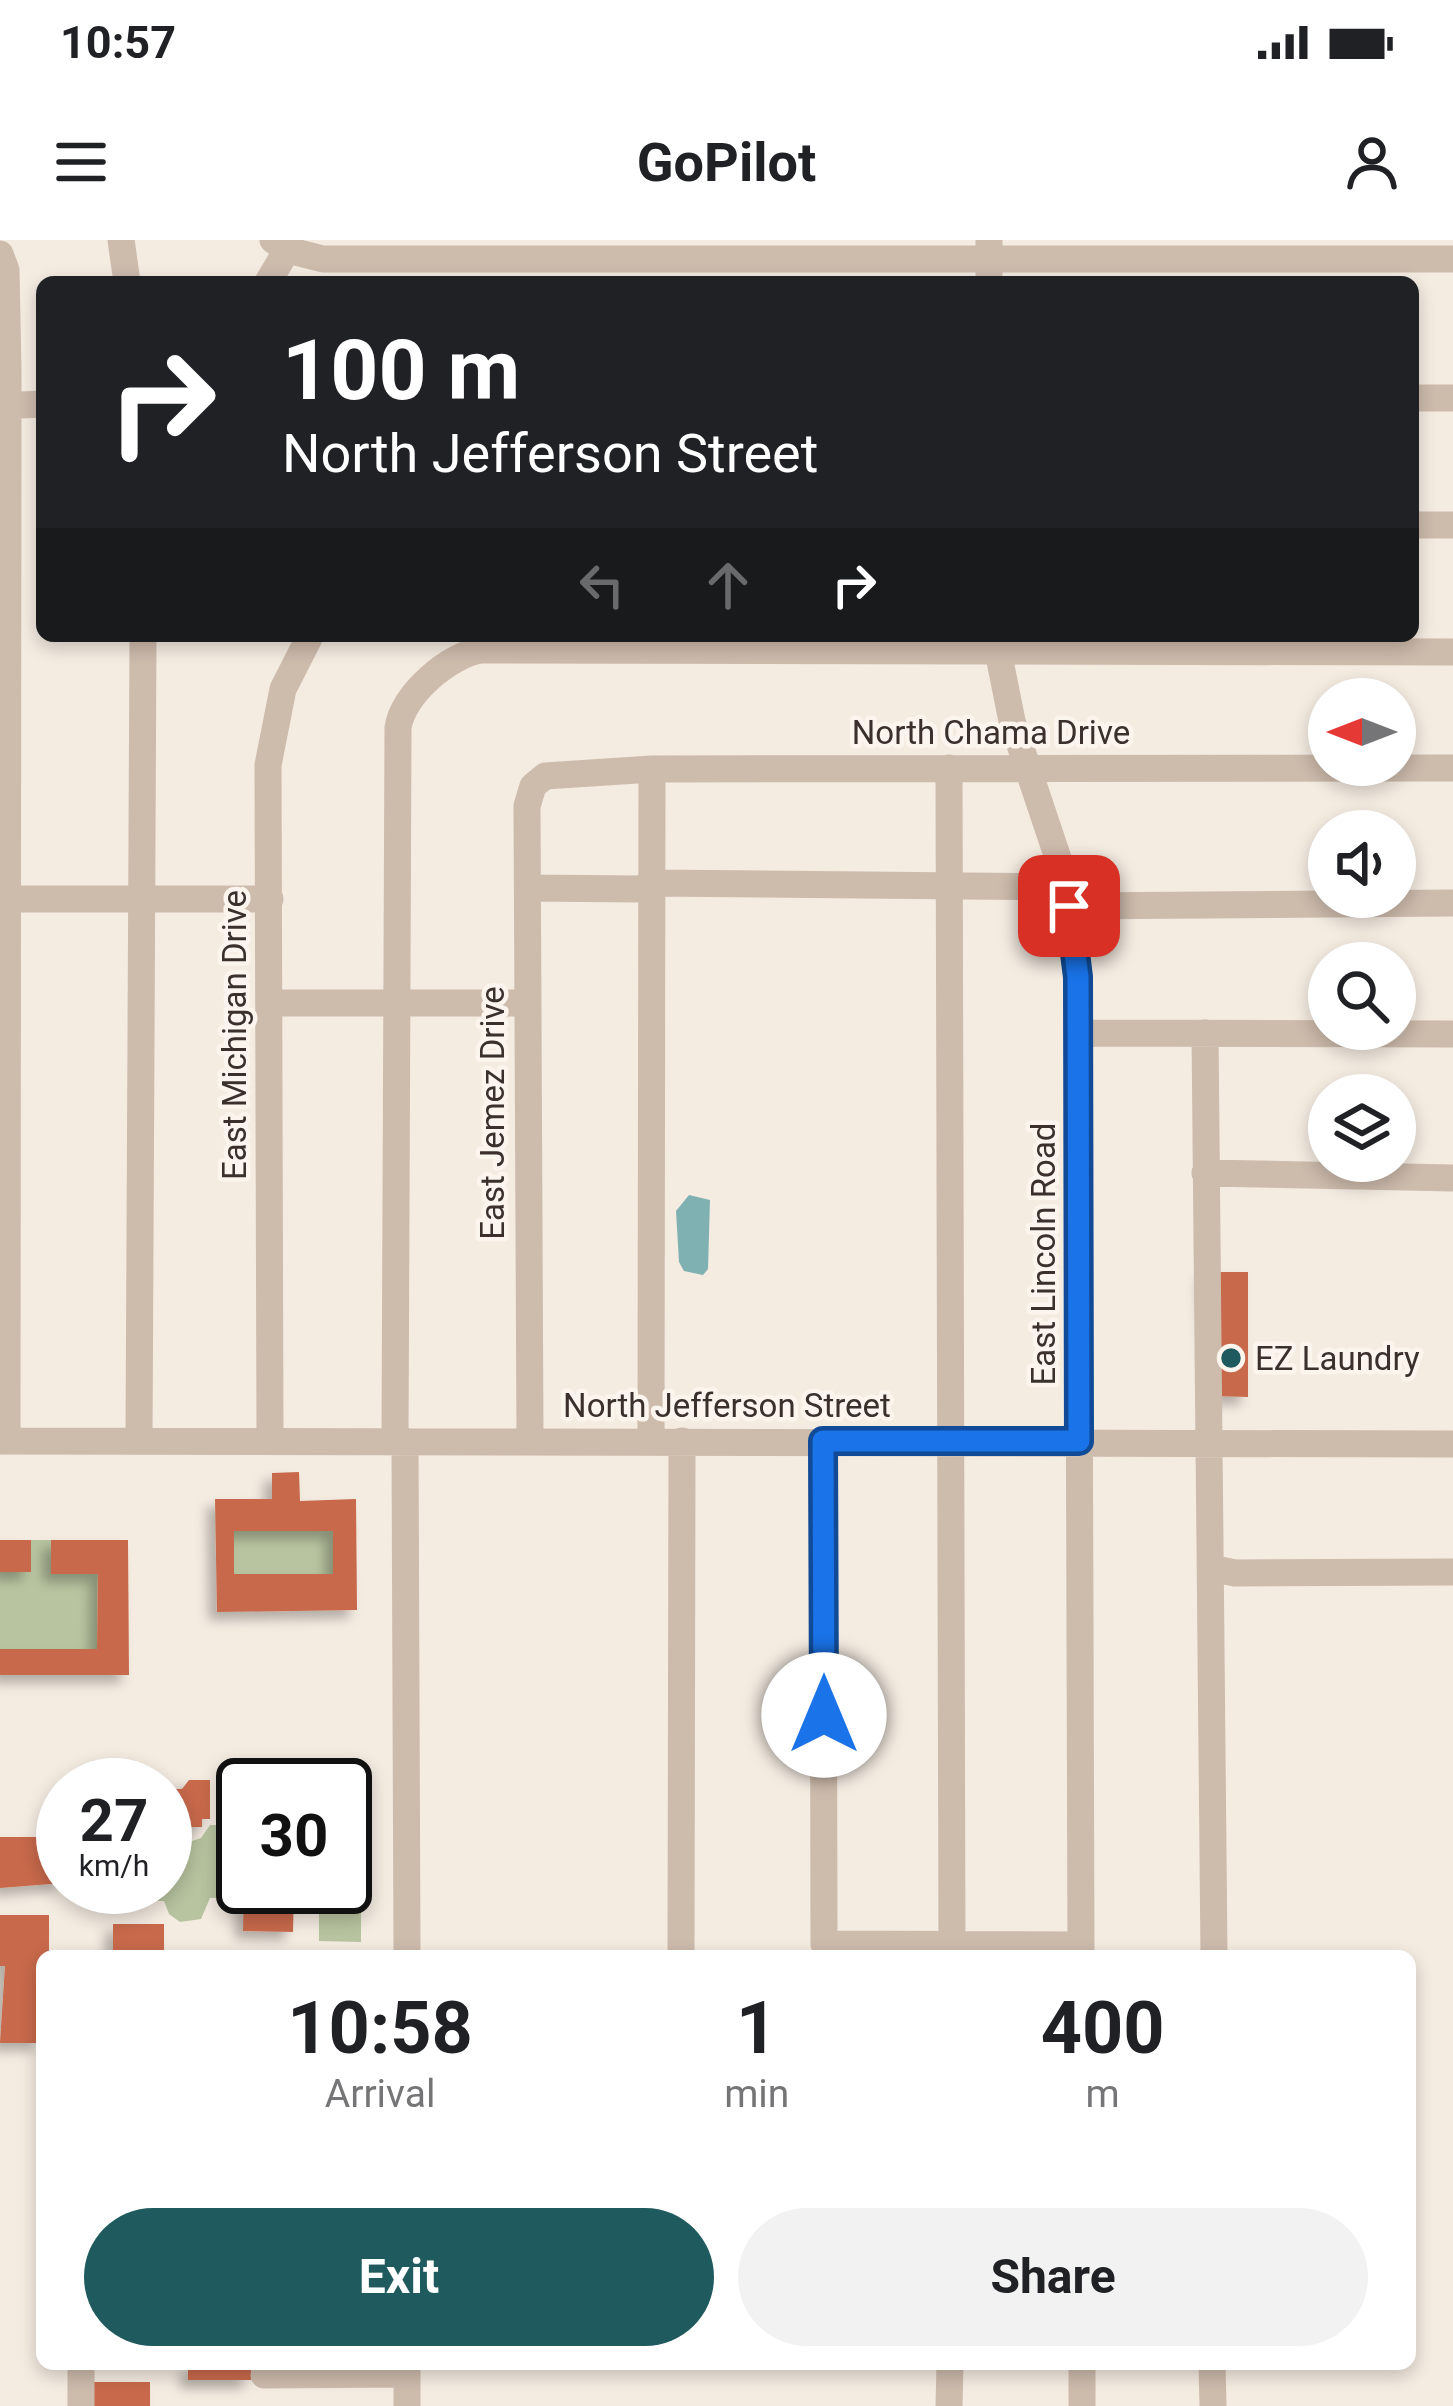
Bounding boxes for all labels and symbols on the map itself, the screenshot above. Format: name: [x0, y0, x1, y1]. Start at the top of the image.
north arrow: [1308, 678, 1416, 786]
street label: North Chama Drive: [852, 713, 1130, 752]
pin: [1018, 855, 1120, 957]
street label: East Michigan Drive: [215, 890, 254, 1180]
street label: East Jemez Drive: [473, 986, 512, 1240]
street label: East Lincoln Road: [1024, 1123, 1063, 1386]
place label: EZ Laundry: [1255, 1339, 1420, 1378]
marker: EZ Laundry: [1218, 1345, 1244, 1371]
street label: North Jefferson Street: [563, 1386, 891, 1425]
position arrow: [761, 1652, 887, 1778]
speed limit sign: 30: [216, 1758, 372, 1914]

